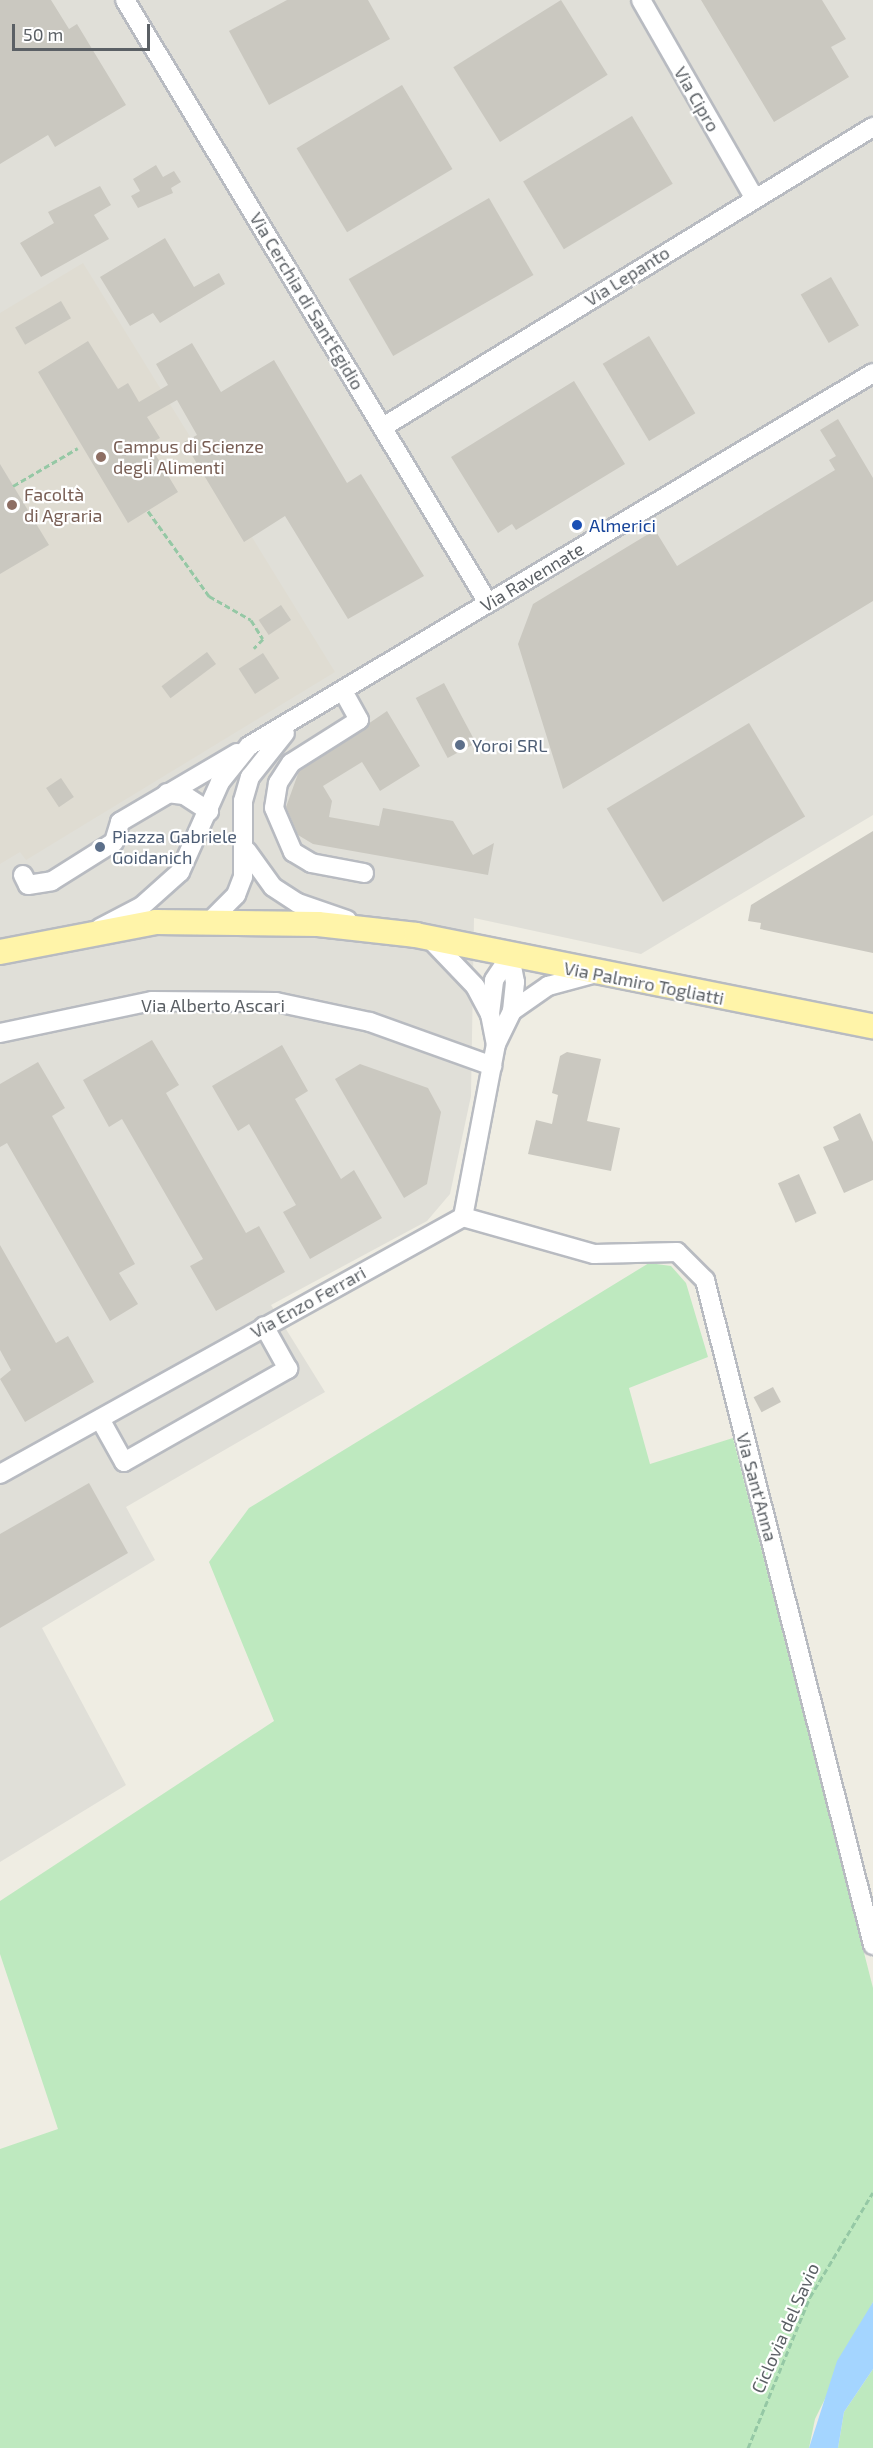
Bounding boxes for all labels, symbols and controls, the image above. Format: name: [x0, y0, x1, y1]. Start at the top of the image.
scale bar: [15, 12, 153, 50]
text: 50 m: [23, 23, 63, 45]
street label: Via Cipro: [670, 63, 724, 135]
street label: Via Cerchia di Sant'Egidio: [245, 208, 369, 394]
street label: Via Lepanto: [581, 241, 673, 311]
place label: Campus di Scienze degli Alimenti: [113, 436, 264, 478]
marker: Campus di Scienze degli Alimenti: [94, 450, 108, 464]
place label: Facoltà di Agraria: [24, 484, 103, 526]
marker: Facoltà di Agraria: [5, 498, 19, 512]
place label: Almerici: [589, 514, 656, 536]
marker: Almerici: [570, 518, 584, 532]
street label: Via Ravennate: [476, 538, 588, 616]
place label: Yoroi SRL: [472, 734, 547, 756]
marker: Yoroi SRL: [453, 738, 467, 752]
place label: Piazza Gabriele Goidanich: [112, 826, 237, 868]
marker: Piazza Gabriele Goidanich: [93, 840, 107, 854]
street label: Via Palmiro Togliatti: [562, 957, 726, 1009]
street label: Via Alberto Ascari: [141, 994, 285, 1016]
street label: Via Enzo Ferrari: [247, 1261, 369, 1343]
street label: Via Sant'Anna: [732, 1430, 782, 1544]
street label: Ciclovia del Savio: [747, 2259, 823, 2397]

